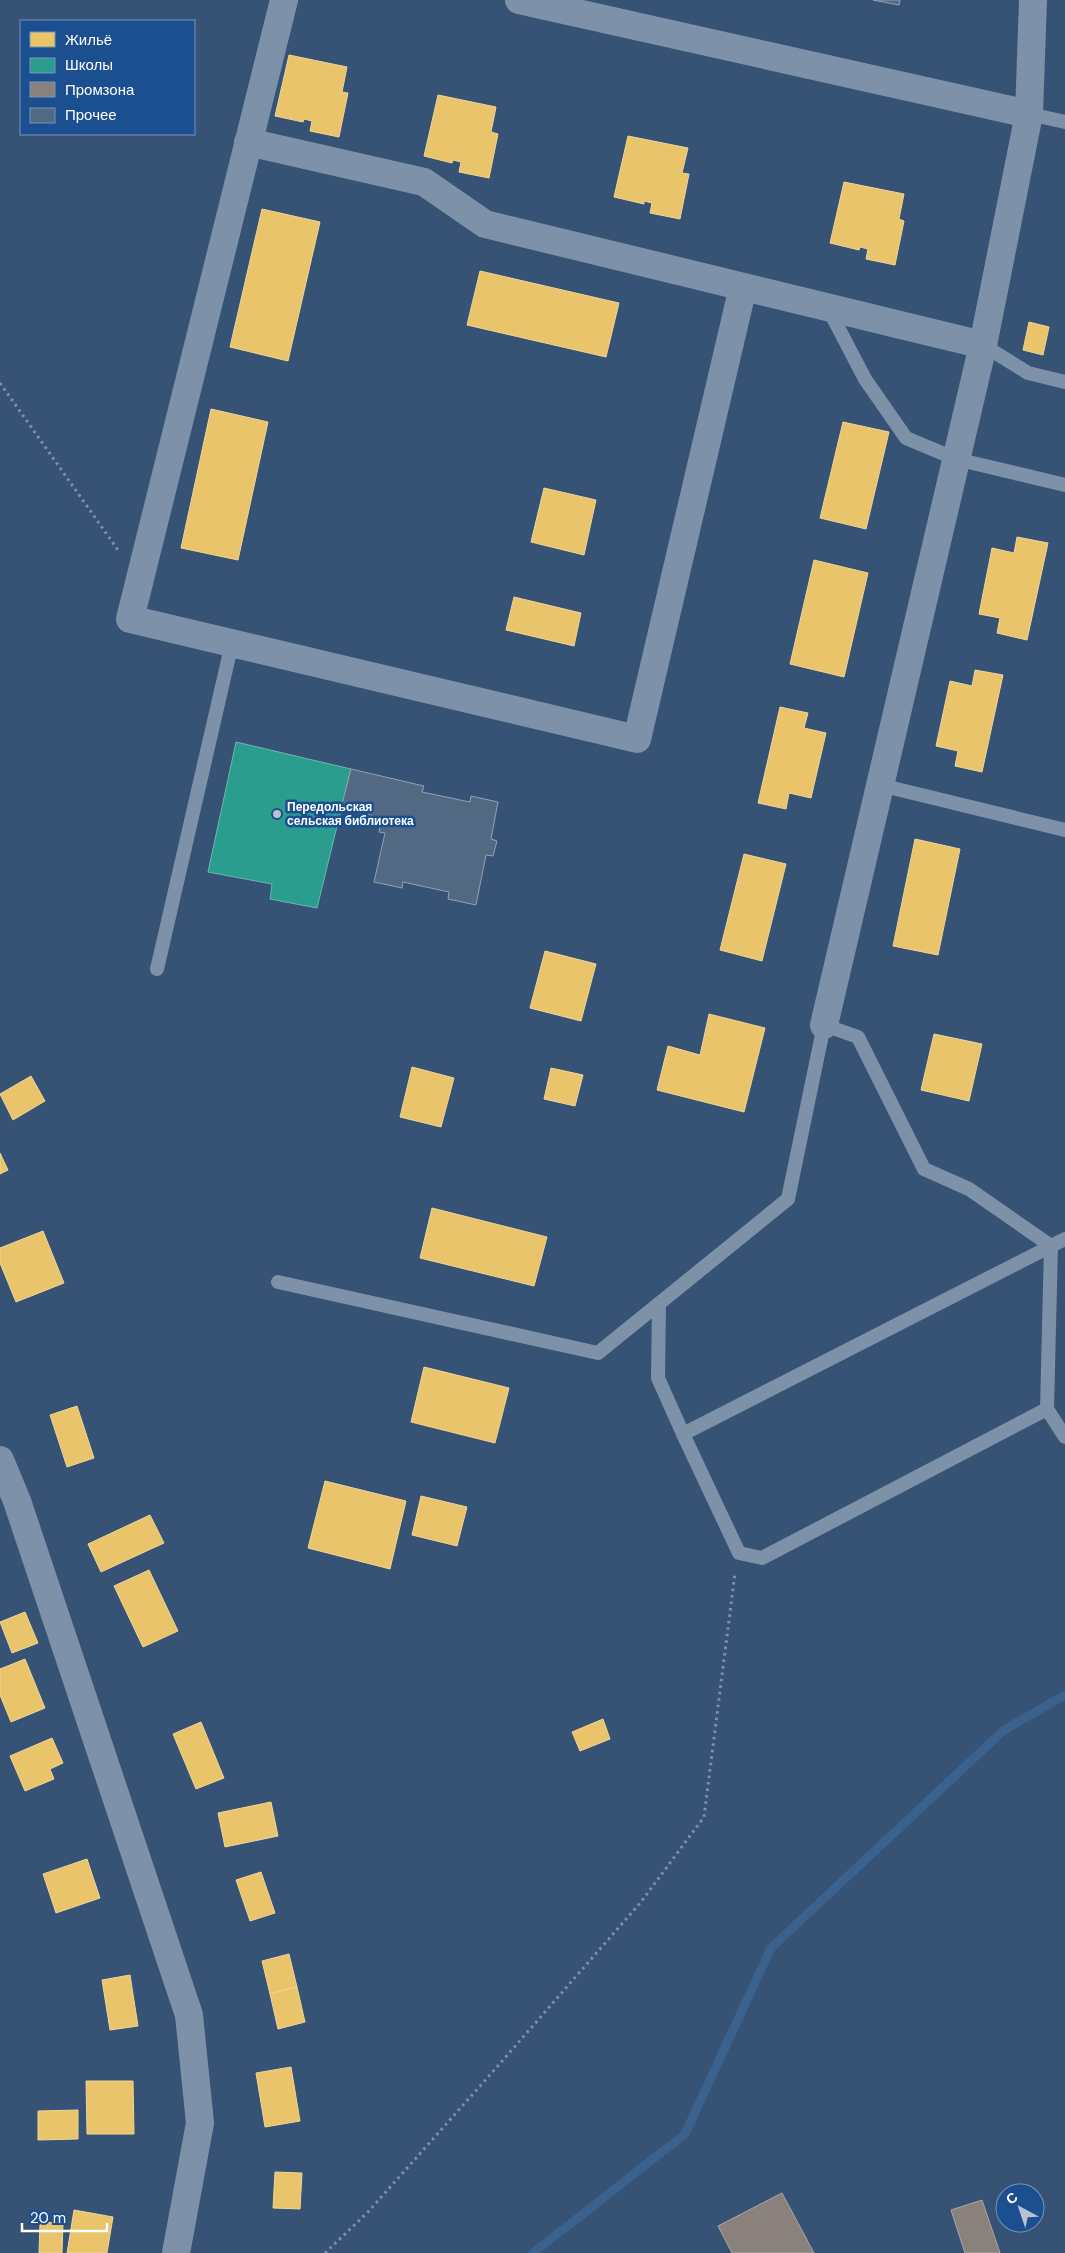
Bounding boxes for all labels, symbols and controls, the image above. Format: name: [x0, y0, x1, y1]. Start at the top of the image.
legend: [20, 20, 195, 135]
text: Жильё: [65, 30, 112, 50]
text: Школы: [65, 55, 113, 75]
text: Промзона: [65, 80, 135, 100]
text: Прочее: [65, 105, 117, 125]
place label: Передольская сельская библиотека: [287, 799, 414, 829]
marker: Передольская сельская библиотека: [271, 808, 283, 820]
north arrow: [995, 2183, 1045, 2233]
text: С: [1002, 2188, 1021, 2208]
scale bar: [22, 2200, 108, 2232]
text: 20 m: [30, 2208, 66, 2228]

